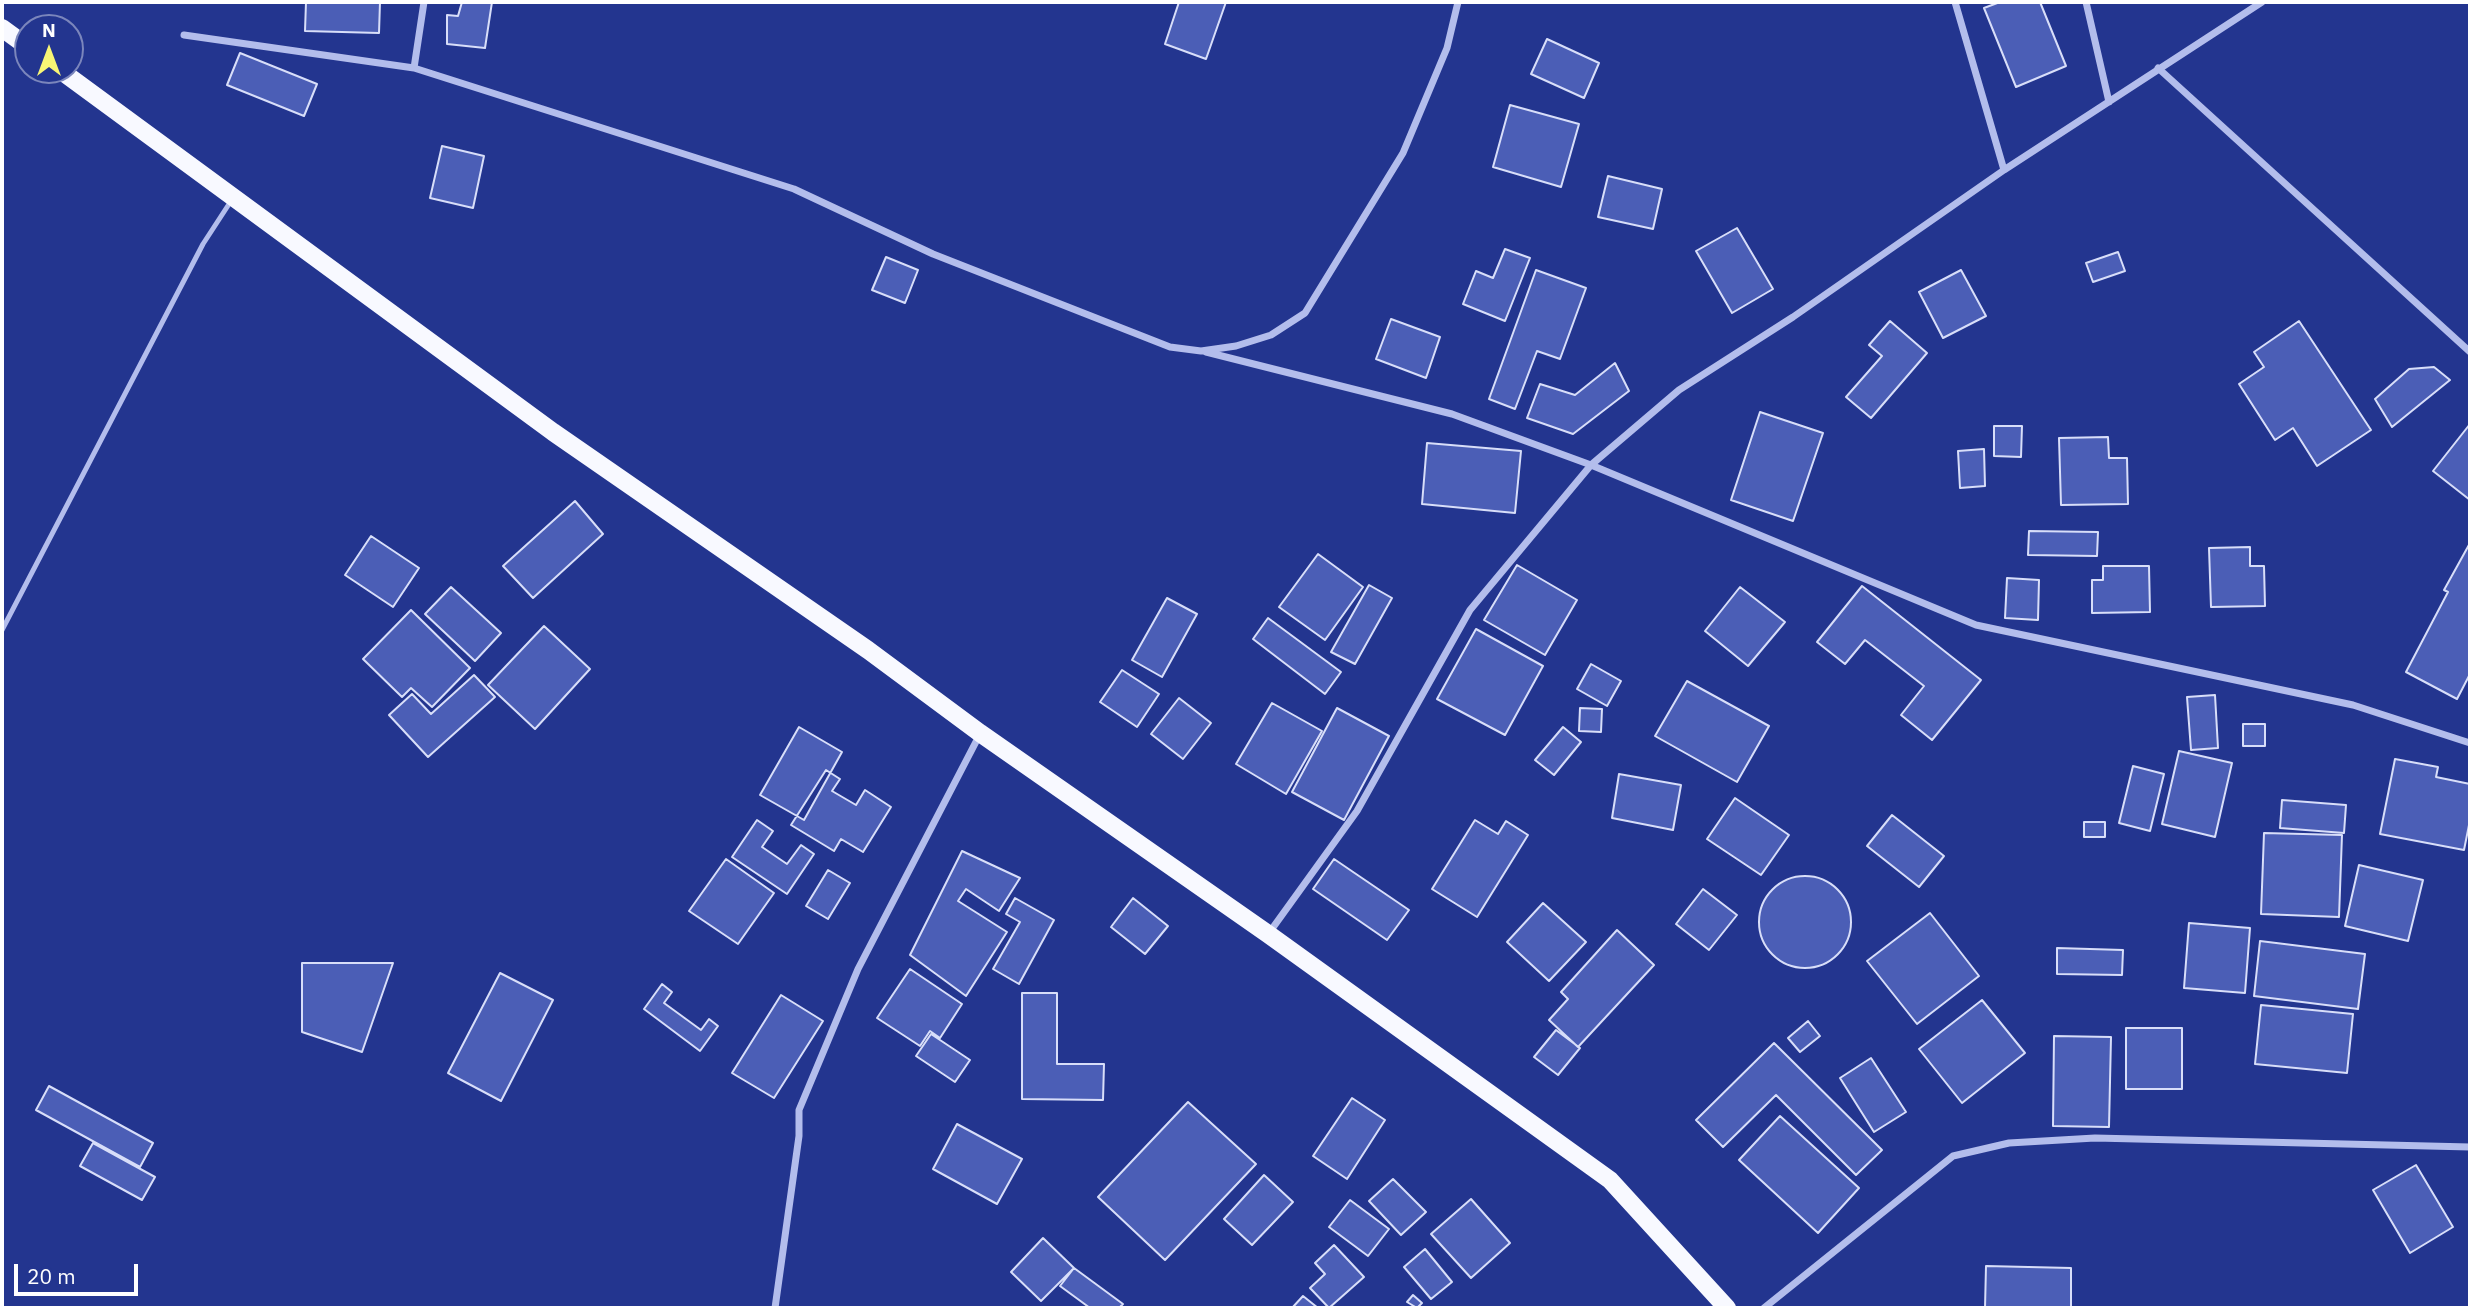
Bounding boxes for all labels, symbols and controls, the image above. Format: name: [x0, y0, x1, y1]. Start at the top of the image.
north arrow: [14, 14, 84, 84]
text: N: [42, 18, 56, 42]
scale bar: [18, 1250, 142, 1294]
text: 20 m: [27, 1262, 76, 1290]

